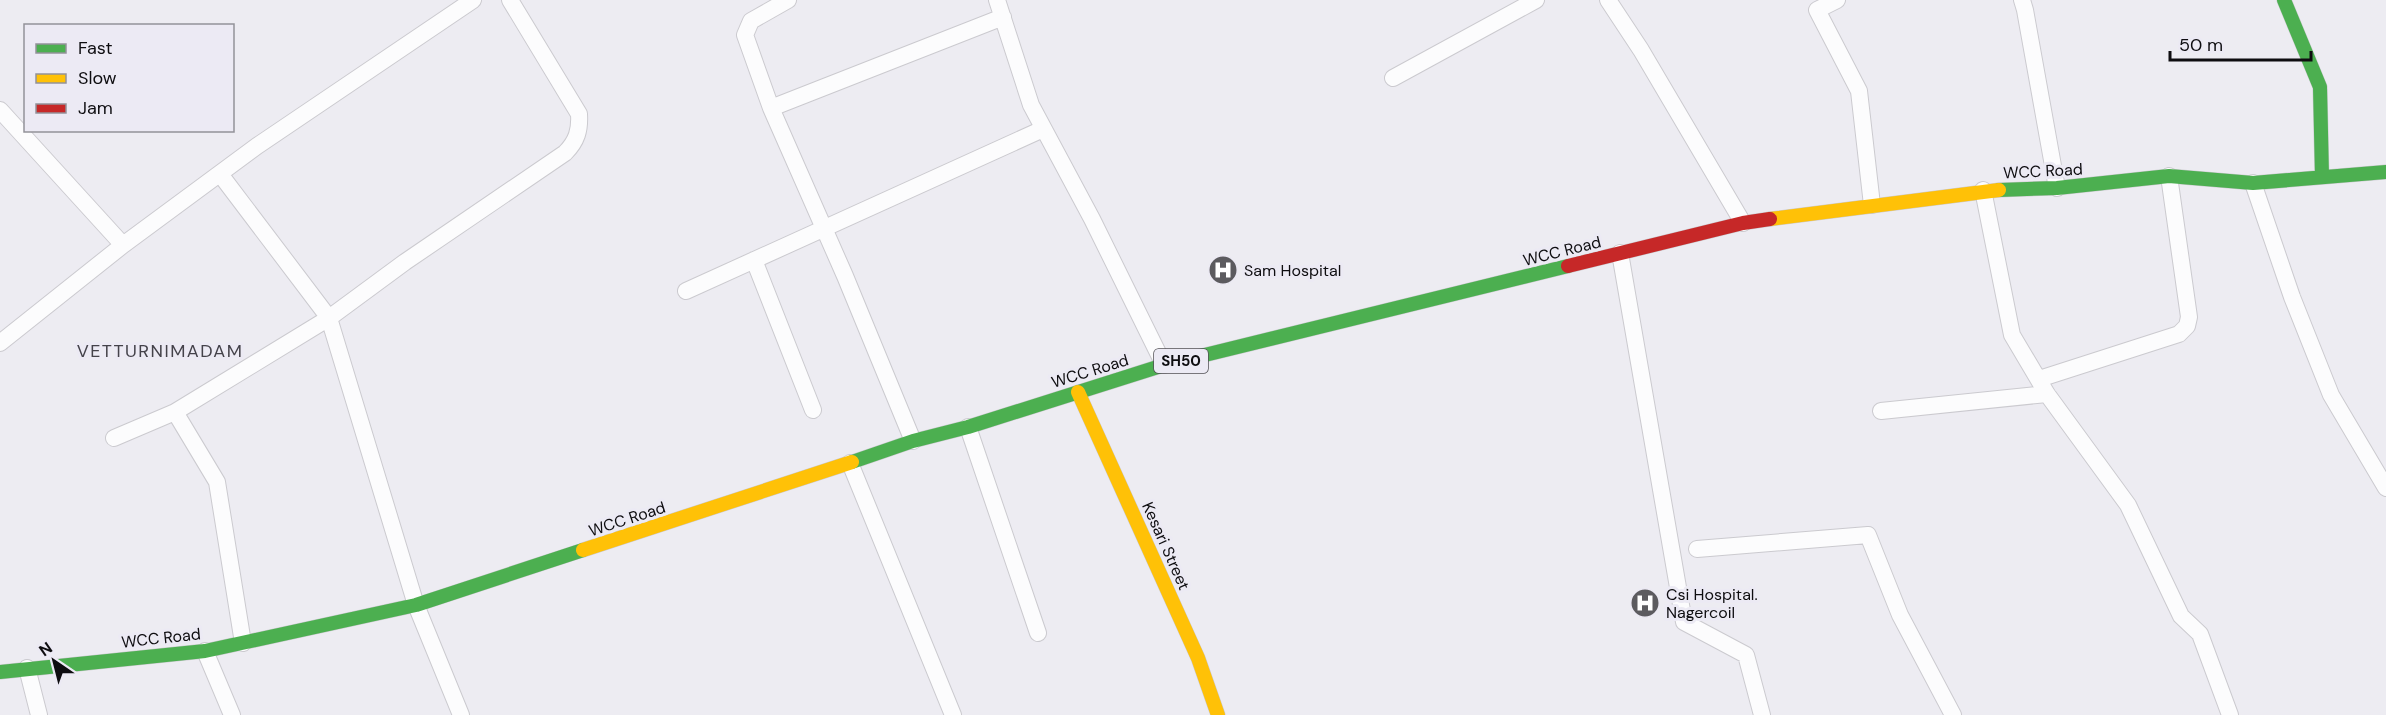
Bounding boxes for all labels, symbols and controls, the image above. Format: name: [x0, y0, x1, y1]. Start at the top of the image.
legend: [24, 24, 234, 132]
scale bar: [2170, 24, 2311, 62]
text: 50 m: [2179, 33, 2223, 57]
text: Fast: [78, 36, 113, 60]
text: Slow: [78, 66, 117, 90]
text: Jam: [78, 96, 113, 120]
street label: WCC Road: [2003, 158, 2083, 184]
street label: WCC Road: [1521, 231, 1603, 271]
hospital icon: Sam Hospital: [1207, 254, 1239, 286]
place label: Sam Hospital: [1244, 260, 1341, 281]
district label: VETTURNIMADAM: [77, 339, 243, 363]
street label: WCC Road: [1049, 349, 1131, 393]
road number: SH50: [1154, 349, 1208, 373]
street label: WCC Road: [586, 497, 668, 541]
street label: Kesari Street: [1137, 499, 1195, 593]
place label: Csi Hospital. Nagercoil: [1666, 584, 1758, 623]
hospital icon: Csi Hospital. Nagercoil: [1629, 587, 1661, 619]
street label: WCC Road: [120, 623, 202, 653]
north arrow: [24, 631, 84, 691]
text: N: [35, 637, 56, 661]

